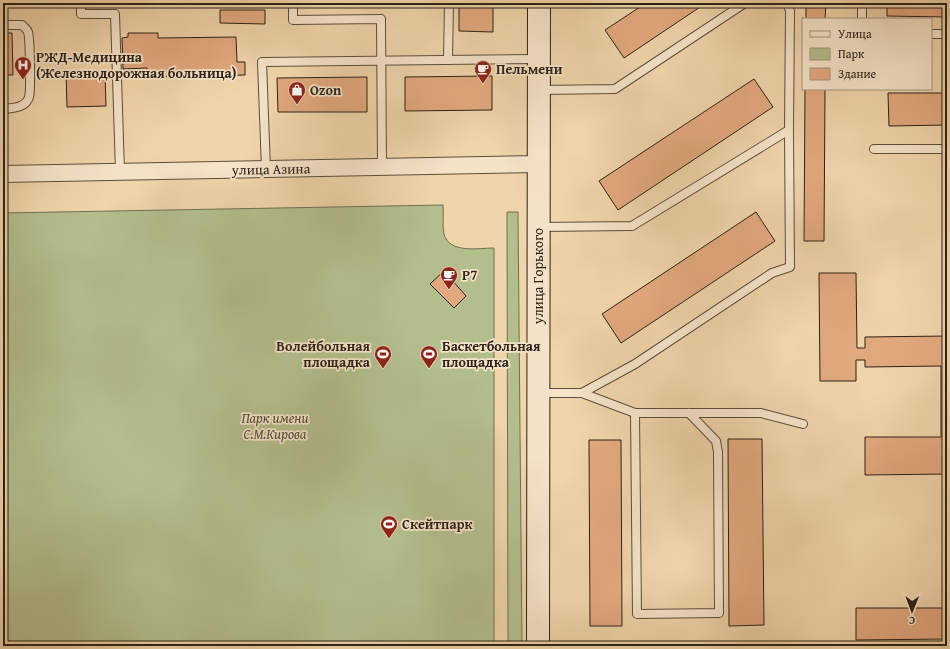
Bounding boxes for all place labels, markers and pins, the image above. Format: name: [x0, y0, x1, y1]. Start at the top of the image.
place label: РЖД-Медицина (Железнодорожная больница): [36, 47, 237, 83]
hospital icon: РЖД-Медицина (Железнодорожная больница): [13, 55, 33, 80]
cafe icon: Пельмени: [473, 59, 493, 84]
place label: Пельмени: [496, 59, 563, 79]
shop icon: Ozon: [287, 80, 307, 105]
place label: Ozon: [310, 80, 342, 100]
cafe icon: Р7: [439, 265, 459, 290]
place label: Р7: [462, 265, 477, 285]
place label: Волейбольная площадка: [276, 336, 371, 372]
place label: Баскетбольная площадка: [442, 336, 541, 372]
sports icon: Волейбольная площадка: [373, 344, 393, 369]
sports icon: Баскетбольная площадка: [419, 344, 439, 369]
sports icon: Скейтпарк: [379, 514, 399, 539]
place label: Скейтпарк: [402, 514, 474, 534]

